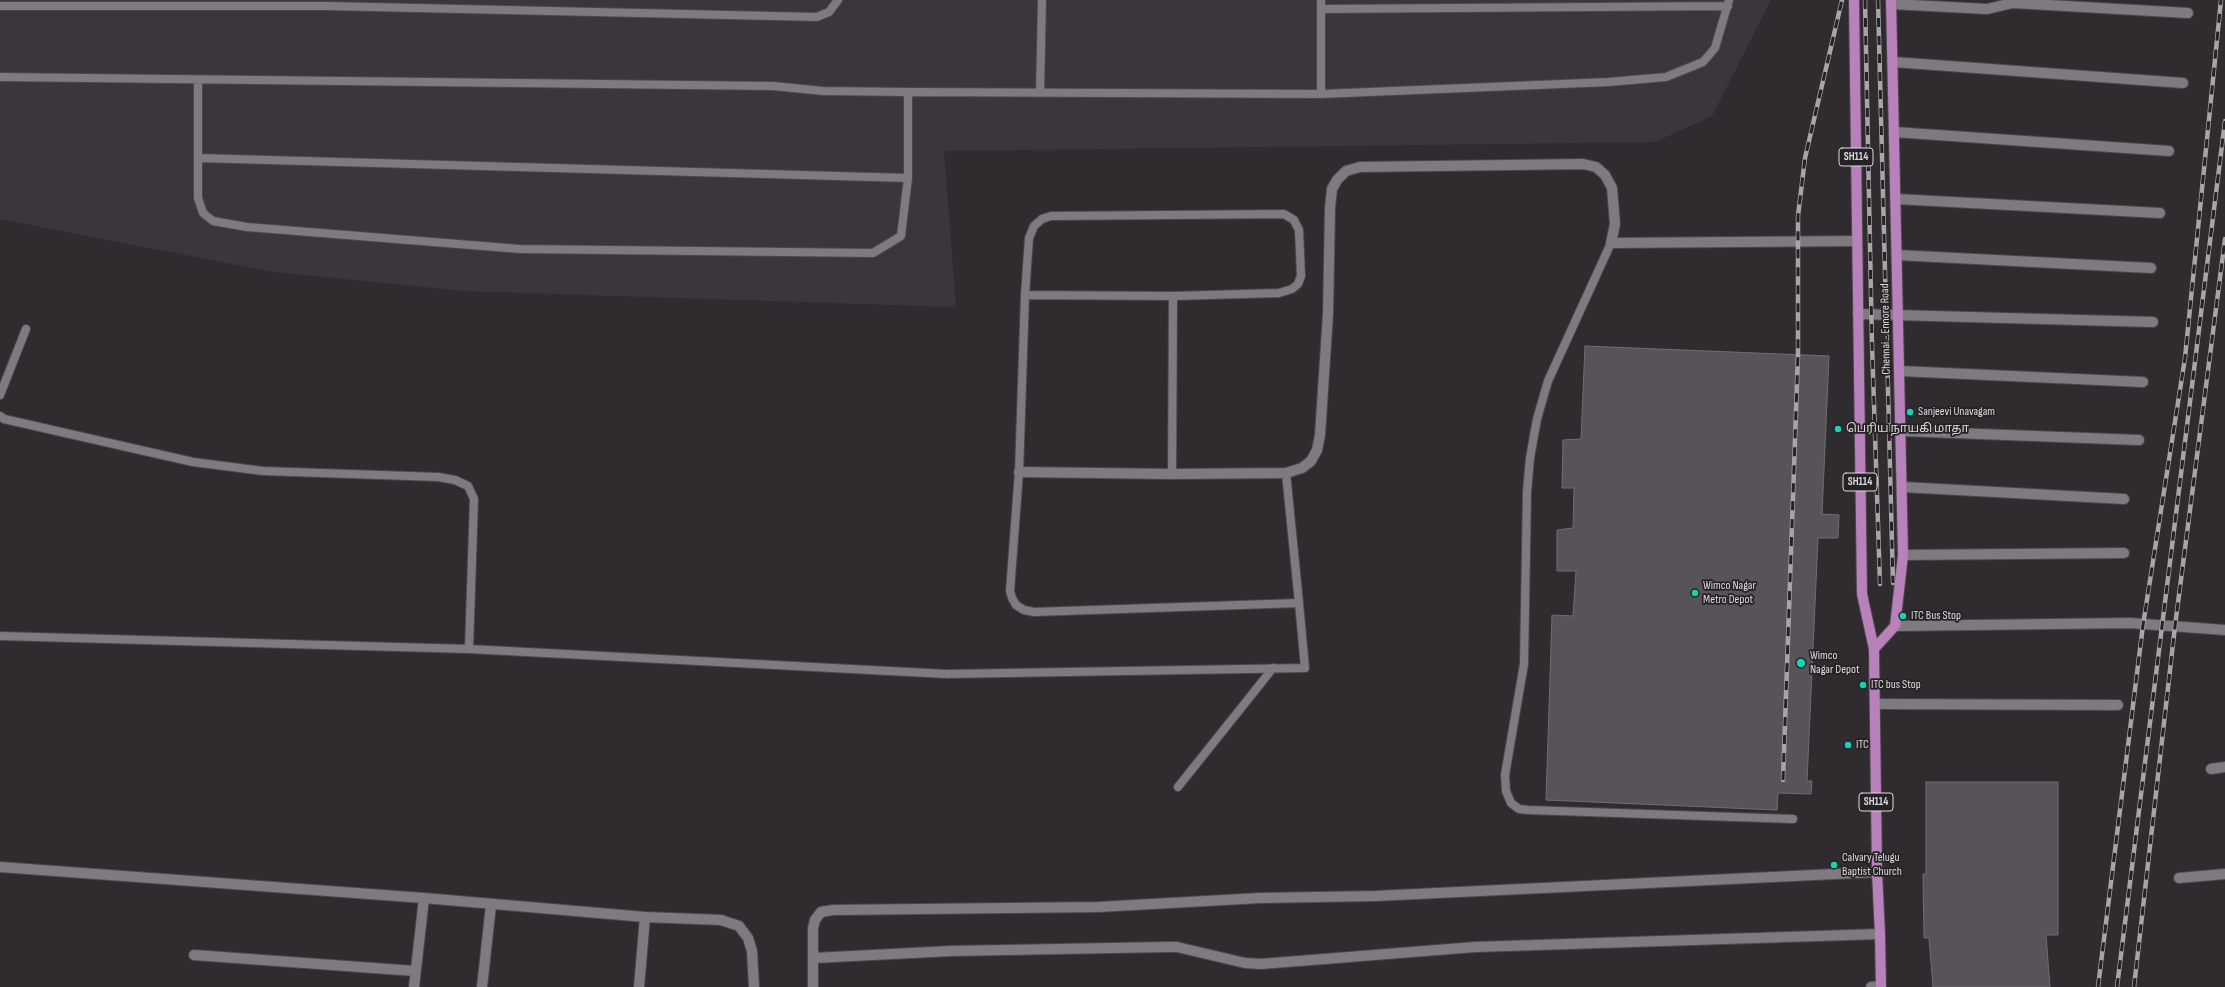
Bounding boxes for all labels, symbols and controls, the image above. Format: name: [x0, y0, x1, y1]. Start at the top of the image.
road number: SH114: [1839, 148, 1873, 166]
street label: Chennai - Ennore Road: [1878, 283, 1894, 375]
place label: Sanjeevi Unavagam: [1918, 405, 1995, 419]
marker: Sanjeevi Unavagam: [1905, 407, 1915, 417]
place label: பெரிய நாயகி மாதா: [1846, 422, 1969, 436]
marker: பெரிய நாயகி மாதா: [1833, 424, 1843, 434]
road number: SH114: [1843, 473, 1877, 491]
place label: Wimco Nagar Metro Depot: [1703, 579, 1756, 607]
marker: Wimco Nagar Metro Depot: [1690, 588, 1700, 598]
place label: ITC Bus Stop: [1911, 609, 1961, 623]
marker: ITC Bus Stop: [1898, 611, 1908, 621]
place label: Wimco Nagar Depot: [1810, 649, 1860, 677]
marker: Wimco Nagar Depot: [1795, 657, 1807, 669]
place label: ITC bus Stop: [1871, 678, 1921, 692]
marker: ITC bus Stop: [1858, 680, 1868, 690]
place label: ITC: [1856, 738, 1869, 752]
marker: ITC: [1843, 740, 1853, 750]
road number: SH114: [1859, 793, 1893, 811]
place label: Calvary Telugu Baptist Church: [1842, 851, 1902, 879]
marker: Calvary Telugu Baptist Church: [1829, 860, 1839, 870]

